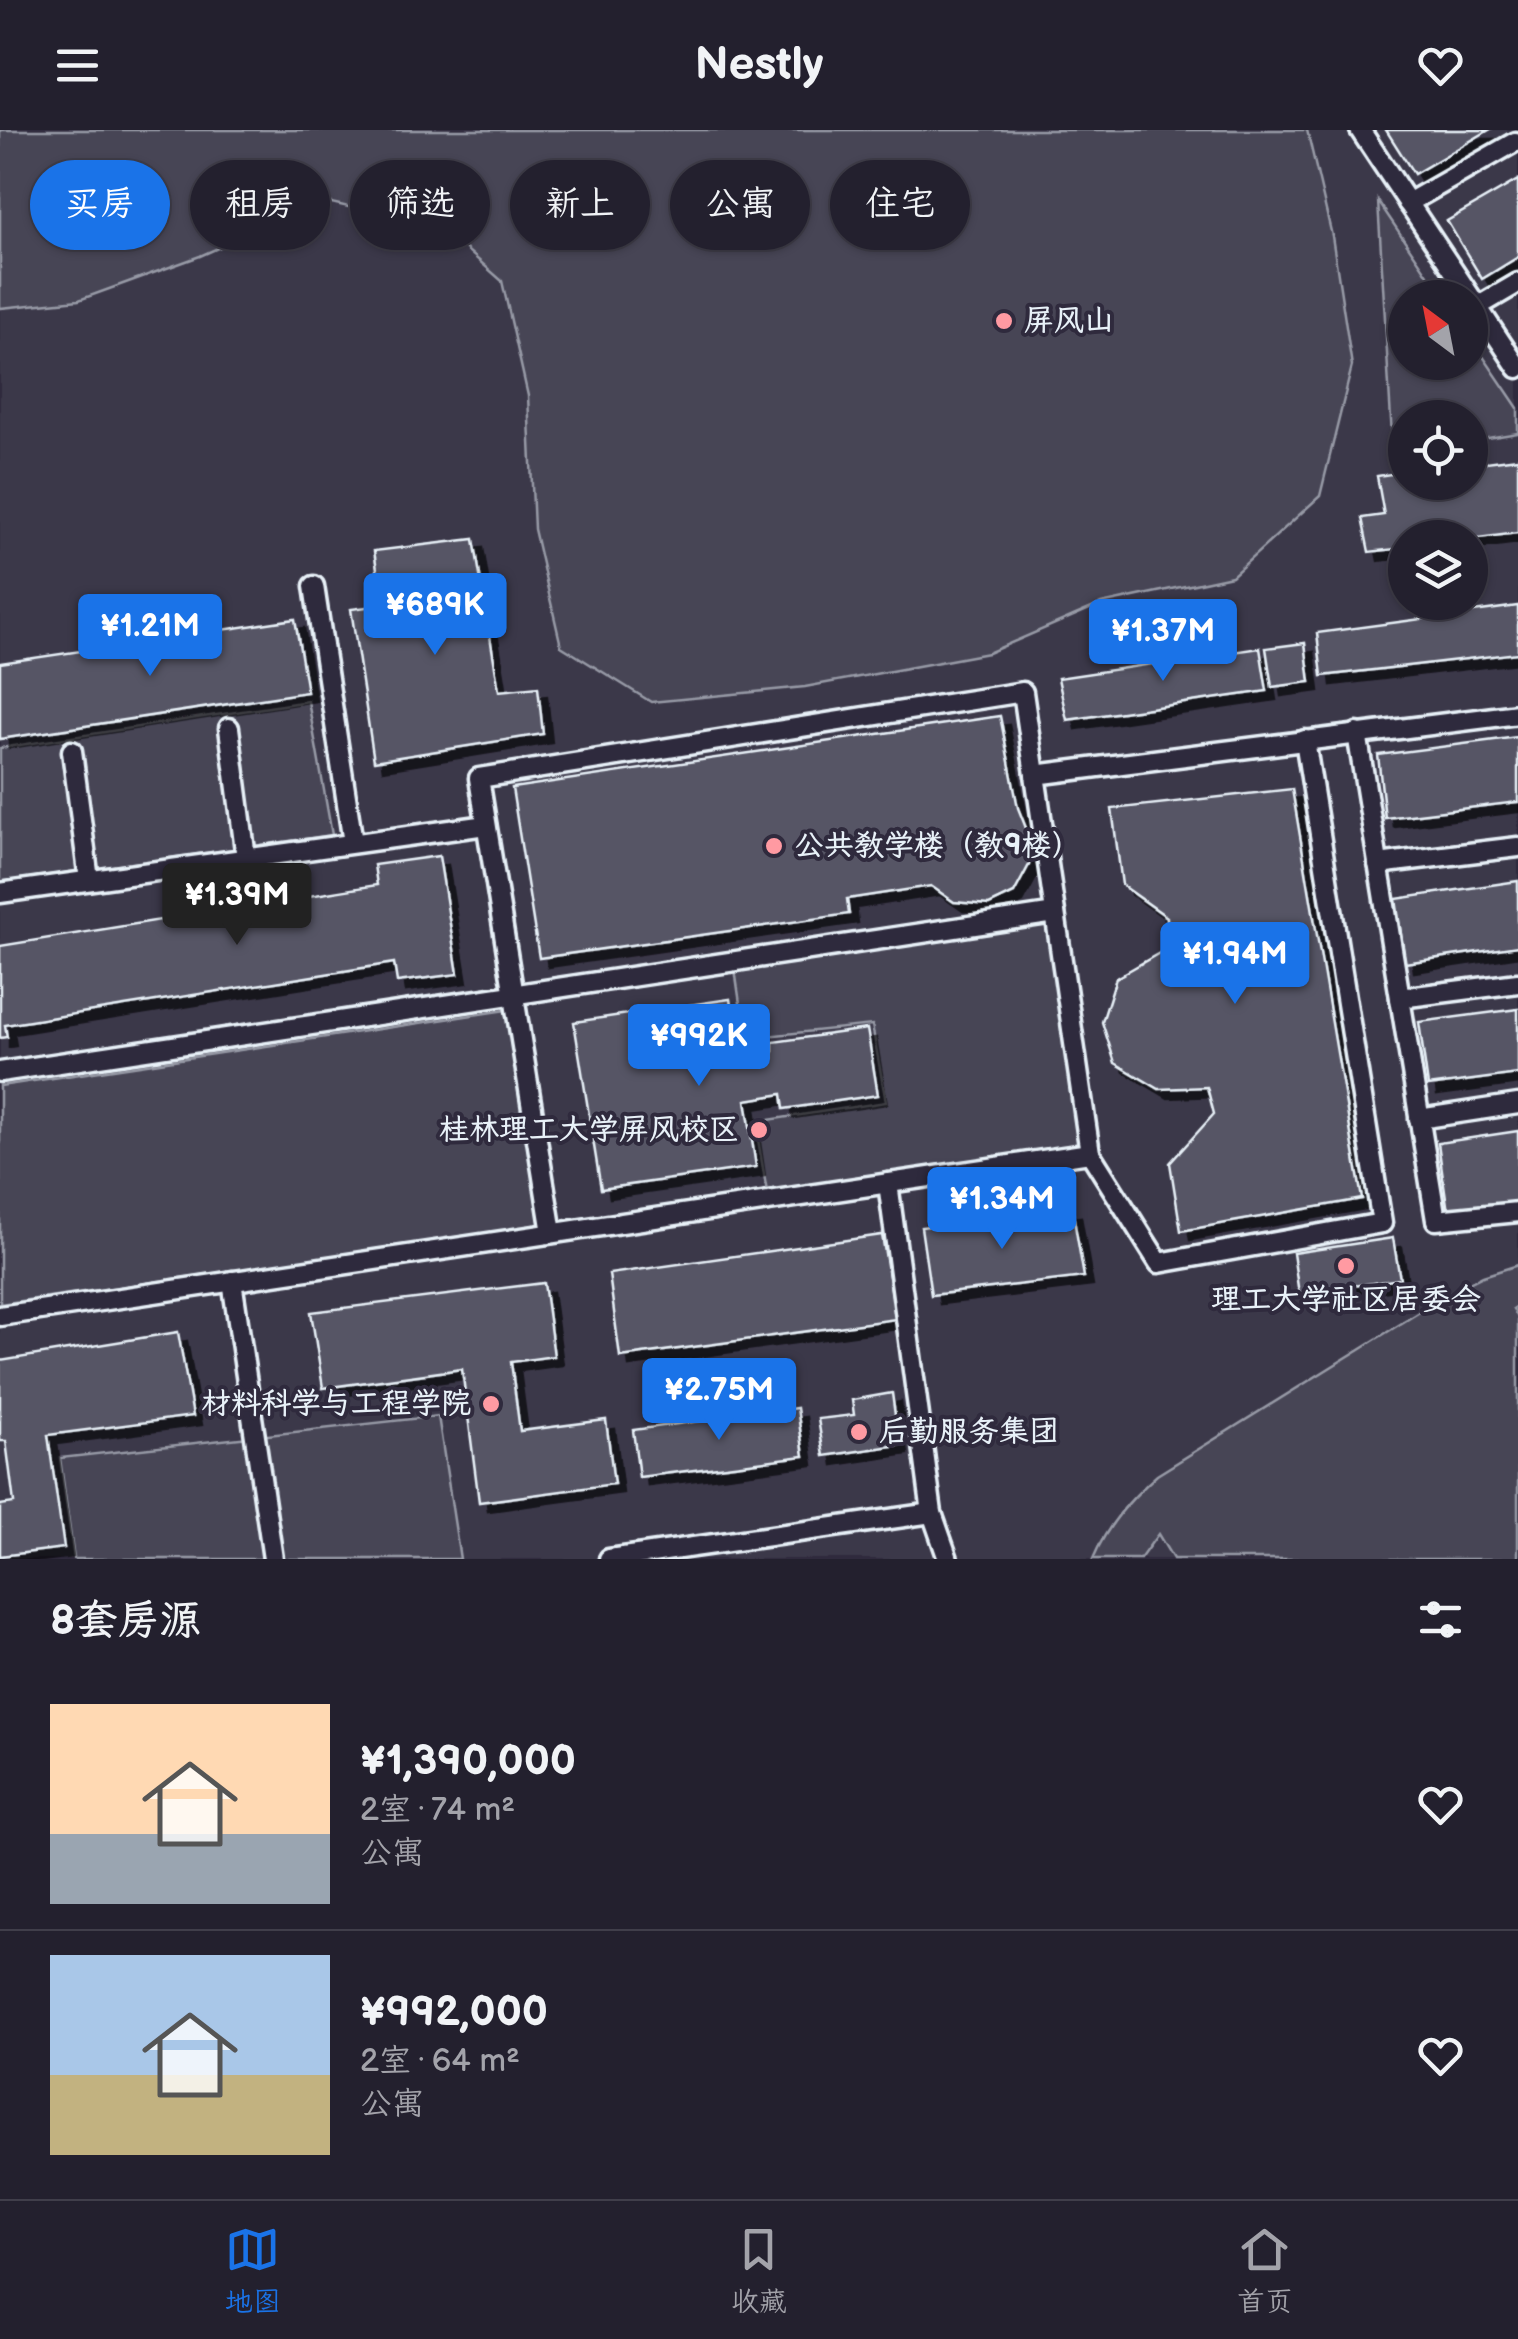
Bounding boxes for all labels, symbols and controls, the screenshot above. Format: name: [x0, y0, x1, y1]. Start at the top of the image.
icon: menu: [50, 38, 105, 93]
text: Nestly: [695, 38, 823, 93]
icon: heart: [1413, 38, 1468, 93]
chip: 买房: [30, 160, 170, 250]
chip: 租房: [190, 160, 330, 250]
chip: 筛选: [350, 160, 490, 250]
chip: 新上: [510, 160, 650, 250]
chip: 公寓: [670, 160, 810, 250]
chip: 住宅: [830, 160, 970, 250]
north arrow: [1388, 280, 1488, 380]
map controls: [1388, 280, 1488, 620]
place label: 屏风山: [1024, 303, 1114, 339]
marker: 屏风山: [993, 310, 1015, 332]
button: locate: [1388, 400, 1488, 500]
button: layers: [1388, 520, 1488, 620]
pin: ¥689K: [365, 573, 505, 658]
text: ¥689K: [386, 586, 484, 625]
pin: ¥1.21M: [69, 594, 231, 679]
pin: ¥1.37M: [1082, 599, 1244, 684]
text: ¥1.21M: [100, 607, 200, 646]
text: ¥1.37M: [1111, 612, 1215, 651]
place label: 公共教学楼（教9楼）: [794, 828, 1082, 864]
marker: 公共教学楼（教9楼）: [763, 835, 785, 857]
pin: ¥1.39M: [156, 863, 318, 948]
text: ¥1.39M: [184, 876, 290, 915]
pin: ¥1.94M: [1154, 922, 1316, 1007]
text: ¥1.94M: [1182, 935, 1288, 974]
pin: ¥992K: [629, 1004, 769, 1089]
text: ¥992K: [650, 1017, 748, 1056]
place label: 桂林理工大学屏风校区: [439, 1112, 739, 1148]
marker: 桂林理工大学屏风校区: [748, 1119, 770, 1141]
pin: ¥1.34M: [921, 1167, 1083, 1252]
text: ¥1.34M: [949, 1180, 1055, 1219]
marker: 理工大学社区居委会: [1335, 1255, 1357, 1277]
place label: 理工大学社区居委会: [1211, 1282, 1481, 1318]
pin: ¥2.75M: [638, 1358, 800, 1443]
text: ¥2.75M: [664, 1371, 774, 1410]
place label: 材料科学与工程学院: [201, 1386, 471, 1422]
marker: 材料科学与工程学院: [480, 1393, 502, 1415]
place label: 后勤服务集团: [879, 1414, 1059, 1450]
marker: 后勤服务集团: [848, 1421, 870, 1443]
icon: filters: [1413, 1592, 1468, 1647]
text: 8套房源: [50, 1596, 201, 1647]
text: ¥1,390,000: [360, 1736, 576, 1787]
icon: home: [130, 1744, 250, 1864]
icon: heart: [1413, 1777, 1468, 1832]
text: 2室 · 74 m²: [360, 1791, 515, 1830]
text: 公寓: [360, 1834, 424, 1873]
text: ¥992,000: [360, 1987, 548, 2038]
icon: home: [130, 1995, 250, 2115]
icon: heart: [1413, 2028, 1468, 2083]
text: 2室 · 64 m²: [360, 2042, 520, 2081]
text: 公寓: [360, 2085, 424, 2124]
tab: 地图: [225, 2222, 281, 2319]
tab: 收藏: [731, 2222, 787, 2319]
tab: 首页: [1237, 2222, 1293, 2319]

